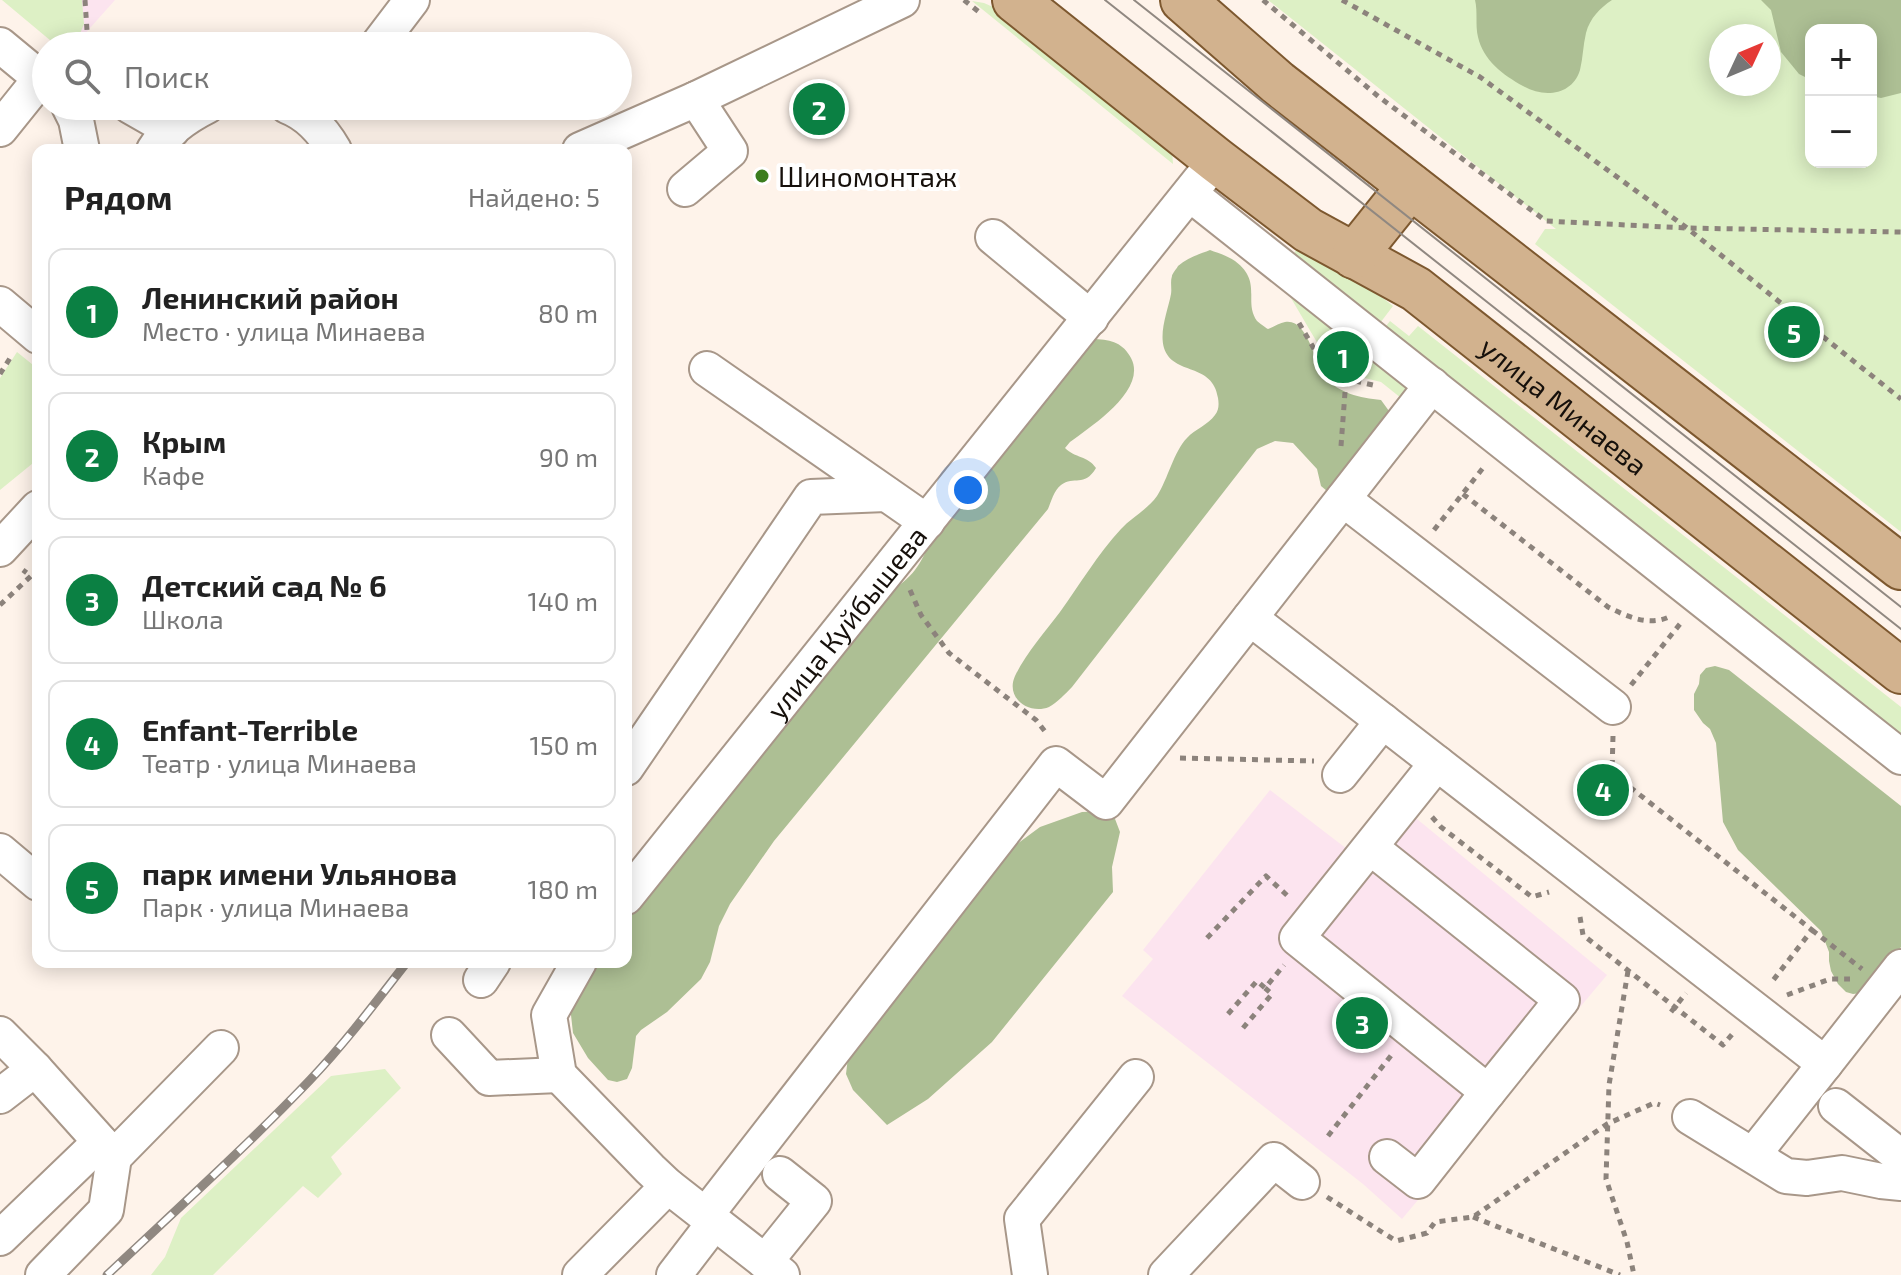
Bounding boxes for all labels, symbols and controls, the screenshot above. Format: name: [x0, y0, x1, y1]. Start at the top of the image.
north arrow: [1709, 24, 1781, 96]
map controls: [1805, 24, 1877, 168]
button: +: [1805, 24, 1877, 96]
search box: [32, 32, 632, 120]
icon: search: [60, 54, 104, 98]
text: Поиск: [124, 58, 210, 94]
pin: 2: [793, 79, 845, 139]
button: −: [1805, 96, 1877, 168]
place label: Шиномонтаж: [778, 159, 957, 193]
marker: Шиномонтаж: [753, 167, 771, 185]
text: Рядом: [64, 176, 172, 217]
text: Найдено: 5: [468, 181, 600, 212]
text: Ленинский район: [142, 279, 399, 315]
text: 1: [86, 297, 98, 328]
text: 80 m: [538, 297, 598, 328]
pin: 5: [1768, 302, 1820, 362]
text: Место · улица Минаева: [142, 315, 426, 346]
pin: 1: [1317, 327, 1369, 387]
street label: улица Минаева: [1474, 329, 1654, 482]
text: Крым: [142, 423, 226, 459]
text: 2: [84, 441, 100, 472]
text: 90 m: [539, 441, 598, 472]
text: Кафе: [142, 459, 205, 490]
your location: [948, 470, 988, 510]
street label: улица Куйбышева: [759, 519, 933, 725]
text: Детский сад № 6: [142, 567, 387, 603]
text: 3: [85, 585, 99, 616]
text: 140 m: [527, 585, 598, 616]
text: Школа: [142, 603, 224, 634]
text: Enfant-Terrible: [142, 711, 358, 747]
text: 4: [84, 729, 100, 760]
text: 150 m: [529, 729, 598, 760]
text: Театр · улица Минаева: [142, 747, 417, 778]
pin: 4: [1577, 760, 1629, 820]
text: парк имени Ульянова: [142, 855, 457, 891]
text: 5: [85, 873, 99, 904]
text: 180 m: [528, 873, 598, 904]
text: Парк · улица Минаева: [142, 891, 409, 922]
pin: 3: [1336, 993, 1388, 1053]

